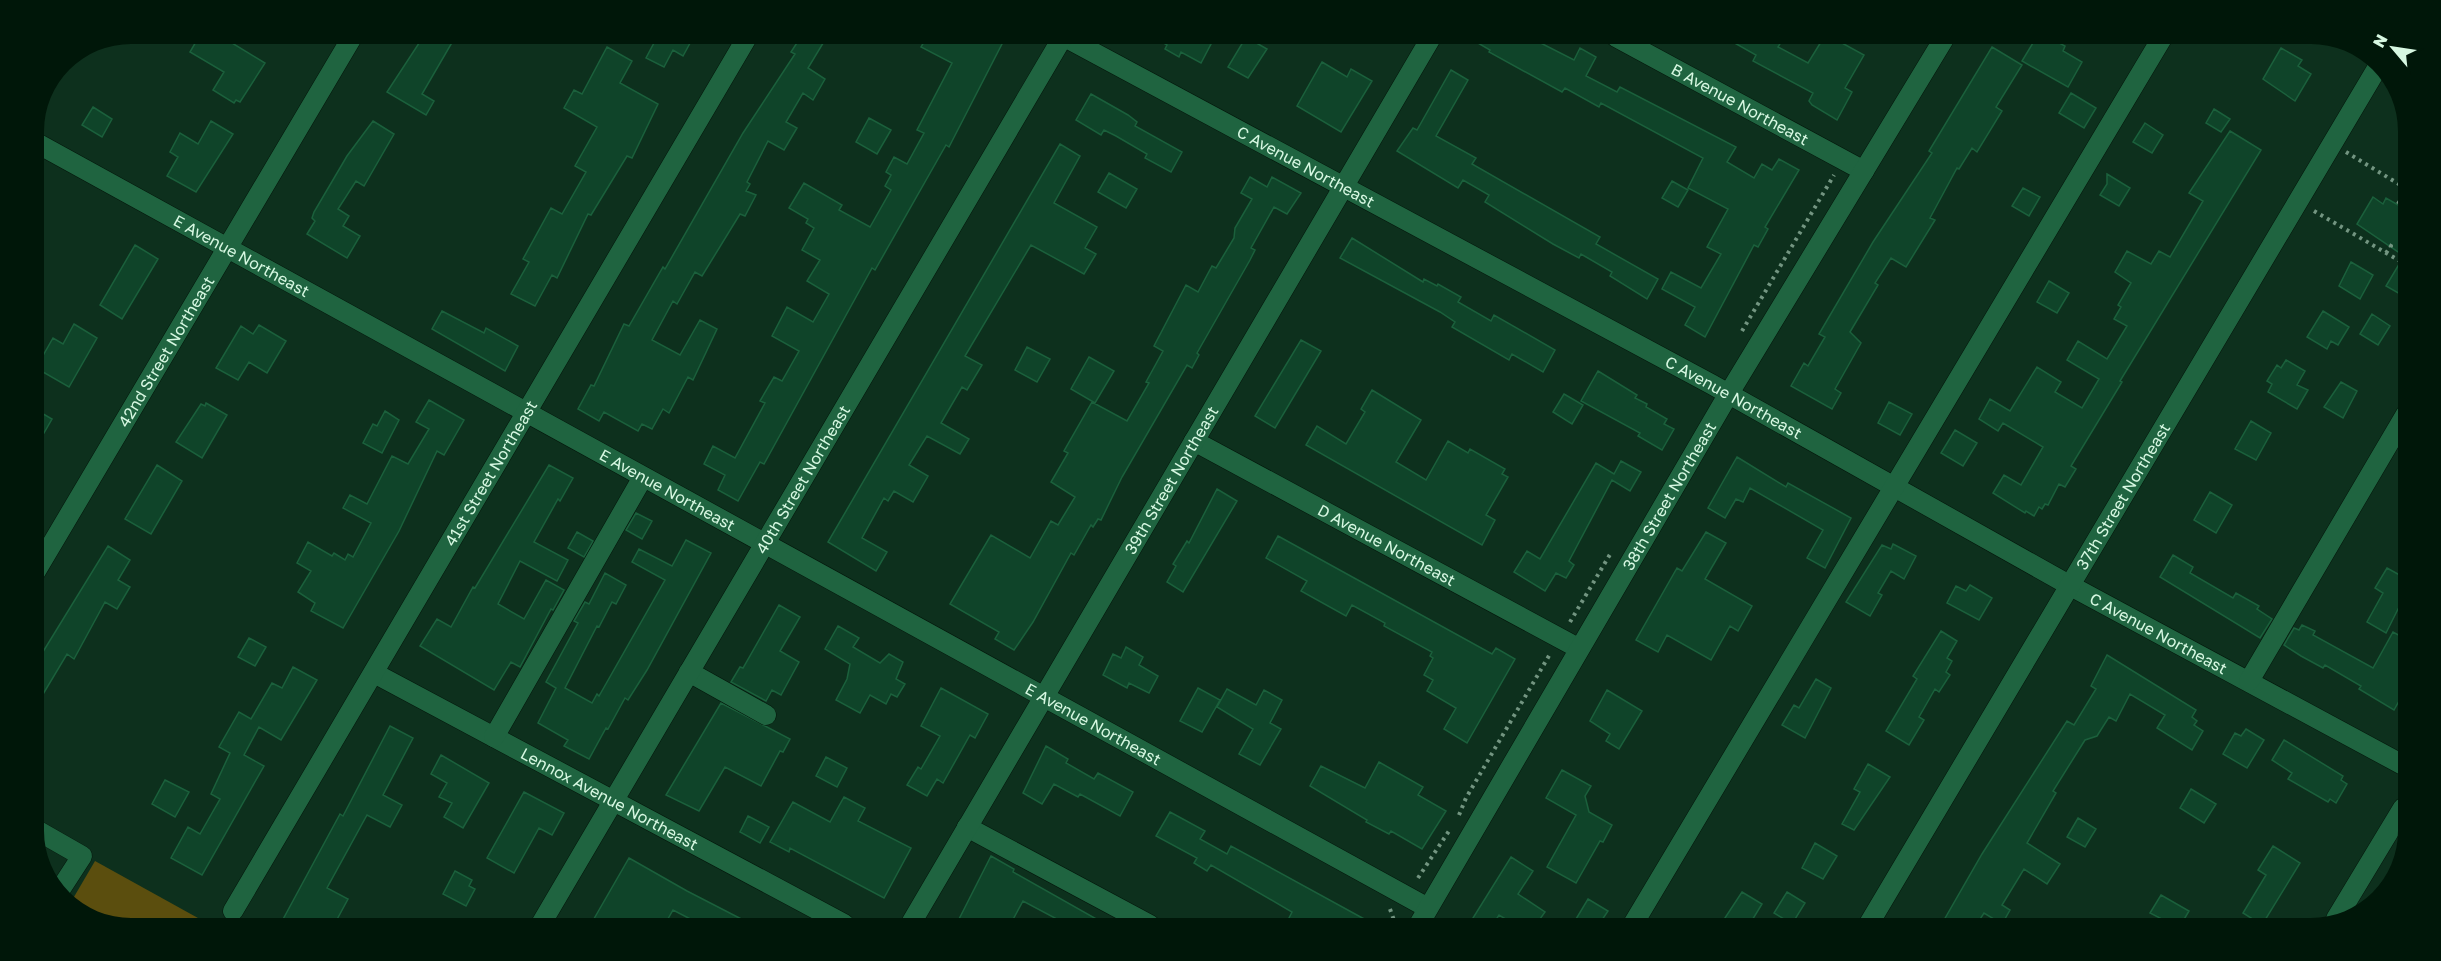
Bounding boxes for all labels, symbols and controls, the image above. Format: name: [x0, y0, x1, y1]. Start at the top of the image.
north arrow: [2363, 18, 2423, 78]
text: N: [2368, 31, 2392, 51]
street label: B Avenue Northeast: [1668, 59, 1812, 149]
street label: C Avenue Northeast: [1234, 121, 1378, 212]
street label: E Avenue Northeast: [170, 210, 313, 301]
street label: 42nd Street Northeast: [114, 272, 218, 431]
street label: C Avenue Northeast: [1662, 351, 1806, 443]
street label: 41st Street Northeast: [440, 397, 541, 550]
street label: 40th Street Northeast: [751, 401, 854, 557]
street label: 39th Street Northeast: [1120, 402, 1223, 558]
street label: 38th Street Northeast: [1618, 418, 1720, 574]
street label: 37th Street Northeast: [2072, 419, 2174, 573]
street label: E Avenue Northeast: [596, 444, 739, 535]
street label: D Avenue Northeast: [1314, 500, 1459, 590]
street label: C Avenue Northeast: [2086, 588, 2231, 678]
street label: E Avenue Northeast: [1022, 679, 1165, 769]
street label: Lennox Avenue Northeast: [517, 743, 702, 854]

